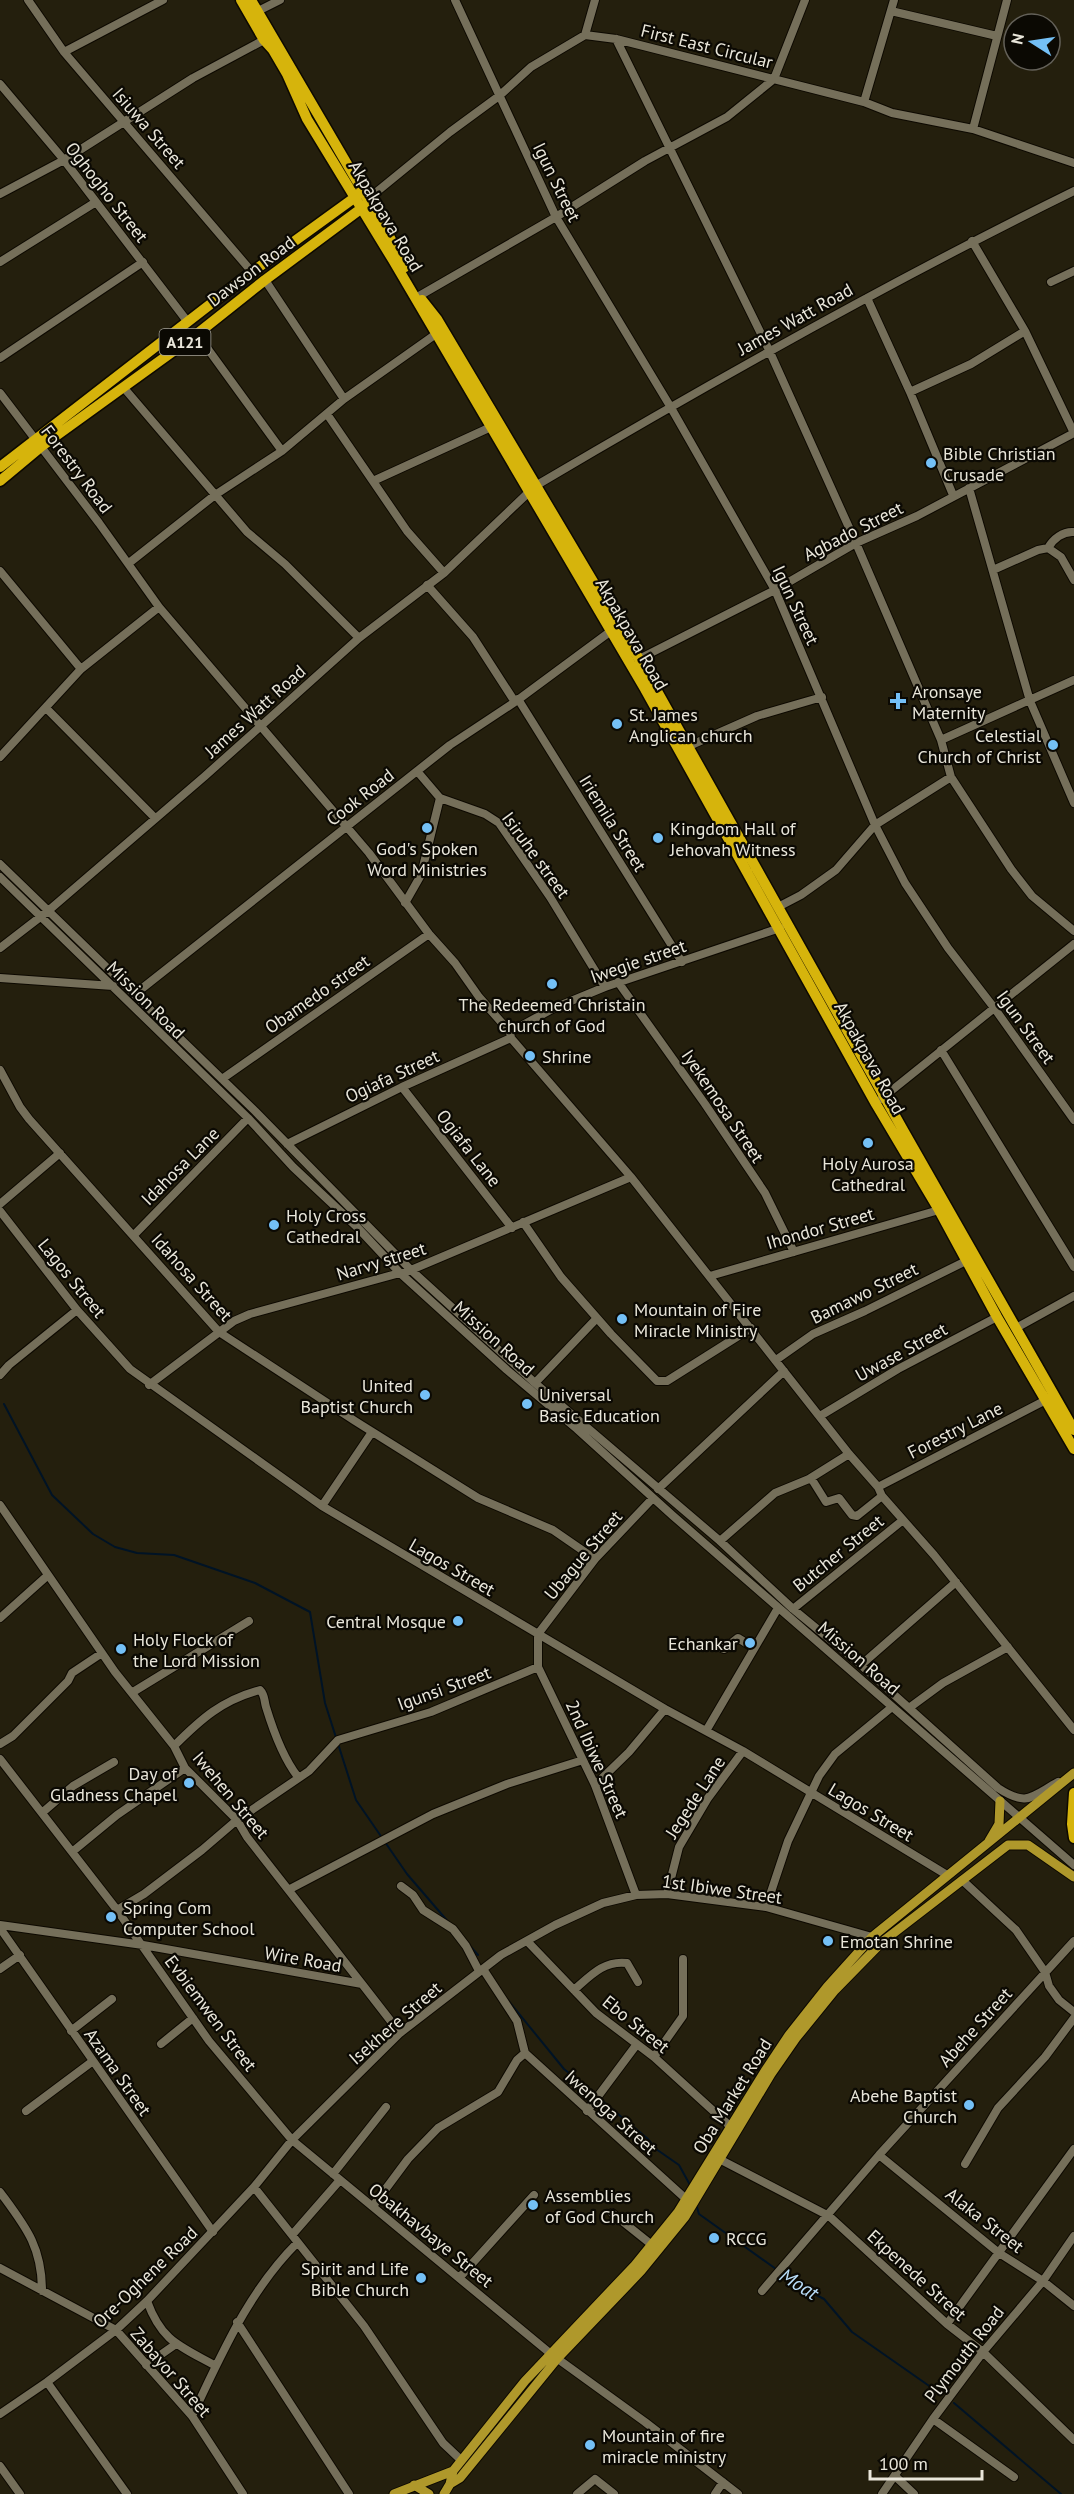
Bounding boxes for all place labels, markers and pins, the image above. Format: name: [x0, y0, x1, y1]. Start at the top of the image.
place label: Bible Christian Crusade: [943, 442, 1056, 486]
marker: Bible Christian Crusade: [924, 456, 938, 470]
place label: Aronsaye Maternity: [912, 680, 986, 724]
marker: Aronsaye Maternity: [889, 692, 907, 710]
place label: St. James Anglican church: [629, 703, 753, 747]
marker: St. James Anglican church: [610, 717, 624, 731]
place label: Celestial Church of Christ: [918, 724, 1042, 768]
marker: Celestial Church of Christ: [1046, 738, 1060, 752]
place label: Kingdom Hall of Jehovah Witness: [669, 817, 797, 861]
marker: God's Spoken Word Ministries: [420, 821, 434, 835]
marker: Kingdom Hall of Jehovah Witness: [651, 831, 665, 845]
place label: God's Spoken Word Ministries: [367, 837, 487, 881]
marker: The Redeemed Christain church of God: [545, 977, 559, 991]
place label: The Redeemed Christain church of God: [458, 993, 646, 1037]
place label: Shrine: [542, 1045, 591, 1068]
marker: Shrine: [523, 1049, 537, 1063]
marker: Holy Aurosa Cathedral: [861, 1136, 875, 1150]
place label: Holy Aurosa Cathedral: [822, 1152, 914, 1196]
place label: Holy Cross Cathedral: [286, 1204, 366, 1248]
marker: Holy Cross Cathedral: [267, 1218, 281, 1232]
place label: Mountain of Fire Miracle Ministry: [634, 1298, 761, 1342]
marker: Mountain of Fire Miracle Ministry: [615, 1312, 629, 1326]
place label: United Baptist Church: [301, 1374, 413, 1418]
place label: Universal Basic Education: [539, 1383, 660, 1427]
marker: United Baptist Church: [418, 1388, 432, 1402]
marker: Universal Basic Education: [520, 1397, 534, 1411]
place label: Central Mosque: [326, 1610, 446, 1633]
marker: Central Mosque: [451, 1614, 465, 1628]
place label: Holy Flock of the Lord Mission: [133, 1628, 260, 1672]
place label: Echankar: [668, 1632, 738, 1655]
marker: Echankar: [743, 1636, 757, 1650]
marker: Holy Flock of the Lord Mission: [114, 1642, 128, 1656]
place label: Day of Gladness Chapel: [50, 1762, 178, 1806]
marker: Day of Gladness Chapel: [182, 1776, 196, 1790]
place label: Spring Com Computer School: [123, 1896, 255, 1940]
marker: Spring Com Computer School: [104, 1910, 118, 1924]
place label: Emotan Shrine: [840, 1930, 953, 1953]
marker: Emotan Shrine: [821, 1934, 835, 1948]
place label: Abehe Baptist Church: [850, 2084, 957, 2128]
marker: Abehe Baptist Church: [962, 2098, 976, 2112]
place label: Assemblies of God Church: [545, 2184, 654, 2228]
marker: Assemblies of God Church: [526, 2198, 540, 2212]
place label: RCCG: [726, 2227, 767, 2250]
marker: RCCG: [707, 2231, 721, 2245]
place label: Spirit and Life Bible Church: [301, 2257, 409, 2301]
marker: Spirit and Life Bible Church: [414, 2271, 428, 2285]
place label: Mountain of fire miracle ministry: [602, 2424, 727, 2468]
marker: Mountain of fire miracle ministry: [583, 2438, 597, 2452]

